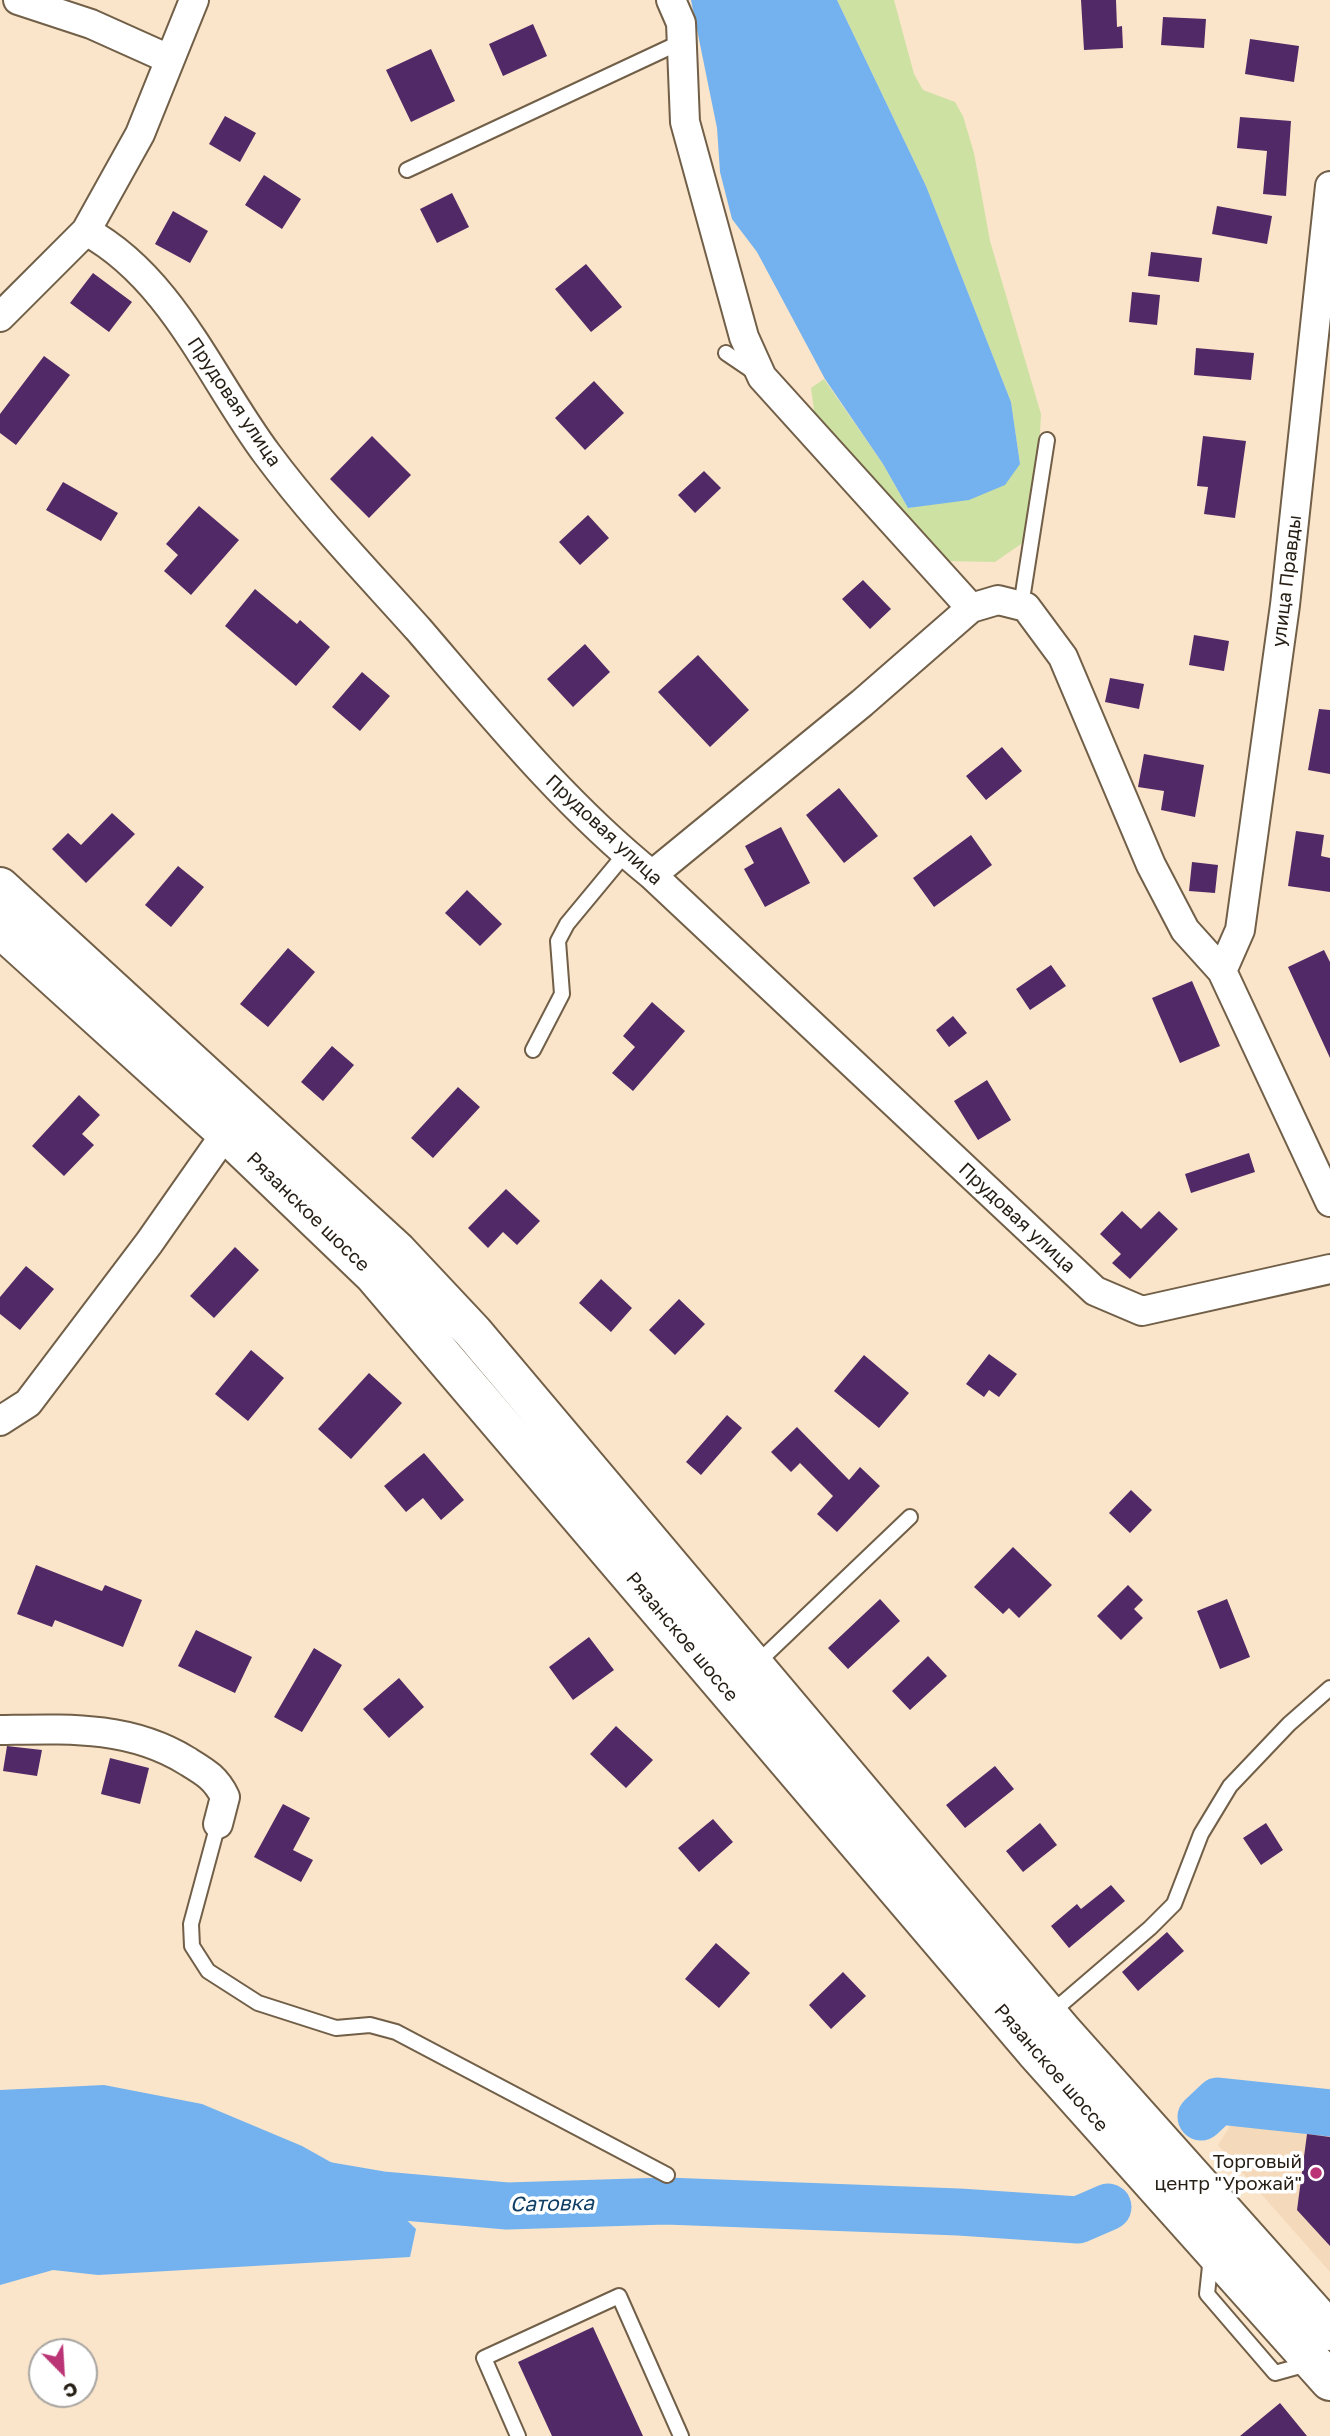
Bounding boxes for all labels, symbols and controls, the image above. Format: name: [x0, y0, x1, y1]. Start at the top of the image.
street label: Прудовая улица: [182, 333, 286, 471]
street label: улица Правды: [1268, 514, 1306, 648]
street label: Прудовая улица: [541, 770, 667, 890]
street label: Рязанское шоссе: [242, 1147, 374, 1277]
street label: Прудовая улица: [954, 1158, 1080, 1278]
street label: Рязанское шоссе: [621, 1568, 743, 1706]
street label: Рязанское шоссе: [989, 1999, 1113, 2137]
place label: Торговый центр "Урожай": [1154, 2151, 1302, 2195]
marker: Торговый центр "Урожай": [1308, 2165, 1324, 2181]
water label: Сатовка: [510, 2191, 594, 2217]
north arrow: [28, 2338, 98, 2408]
text: С: [60, 2378, 82, 2404]

